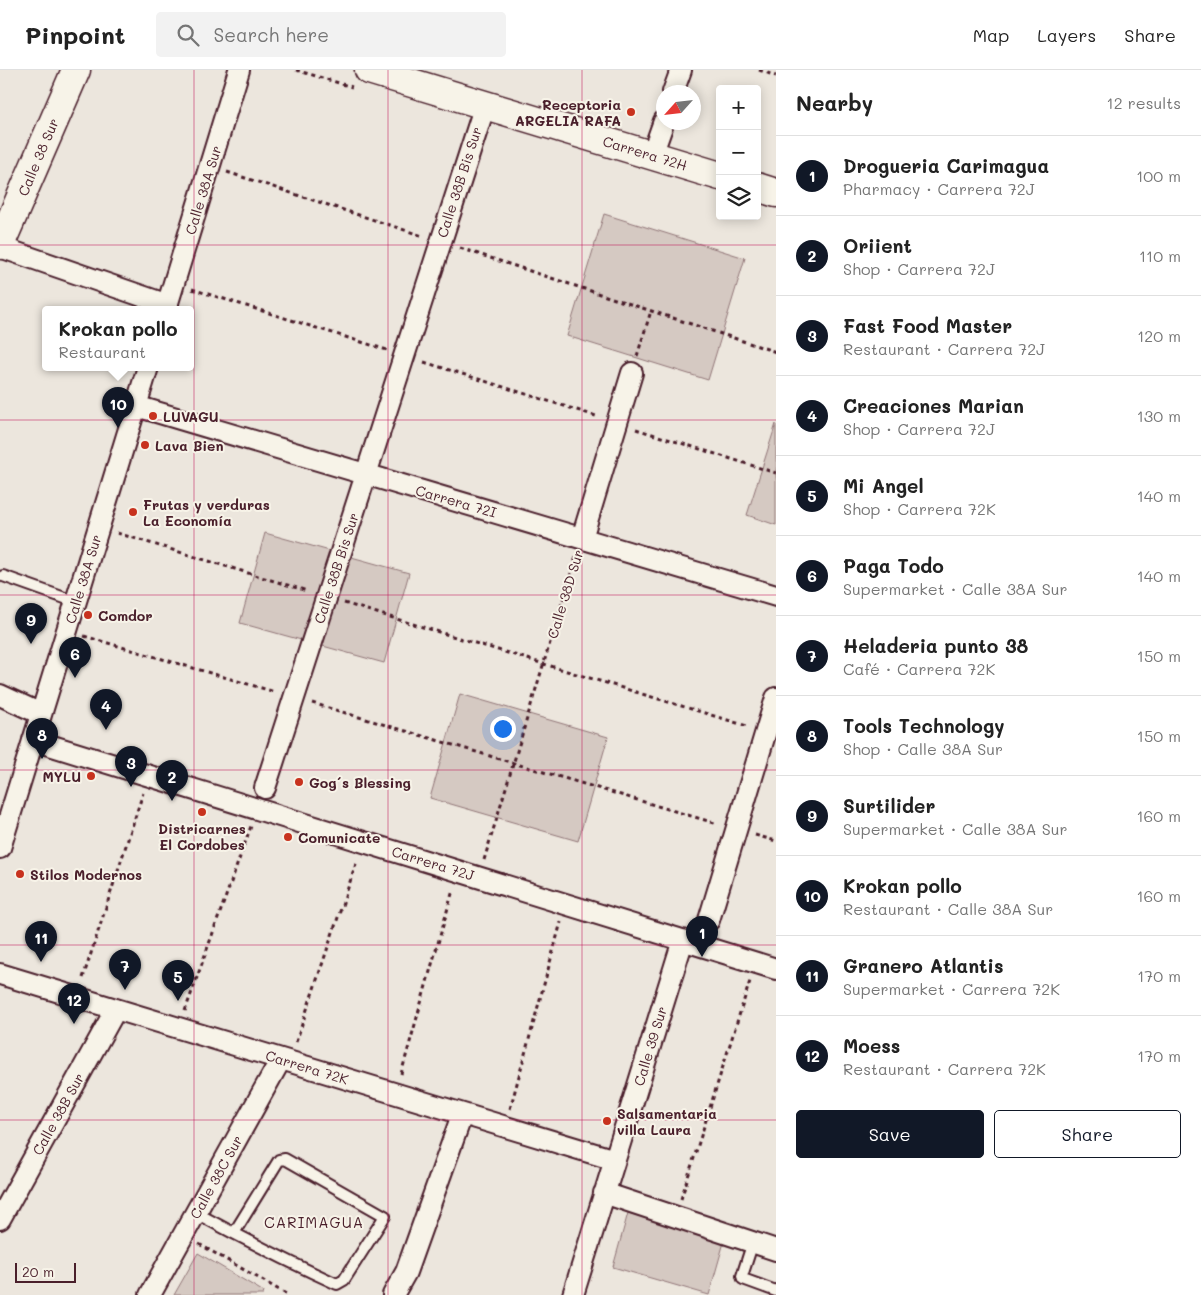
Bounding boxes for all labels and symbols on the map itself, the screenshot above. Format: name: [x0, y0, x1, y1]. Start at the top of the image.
north arrow: [656, 85, 701, 130]
place label: Receptoria ARGELIA RAFA: [515, 95, 621, 130]
marker: Receptoria ARGELIA RAFA: [625, 106, 637, 118]
street label: Calle 38 Sur: [13, 115, 63, 199]
street label: Calle 38B Bis Sur: [432, 124, 486, 240]
street label: Carrera 72H: [601, 131, 690, 175]
street label: Calle 38A Sur: [180, 143, 226, 237]
pin: 10: [102, 387, 134, 428]
place label: LUVAGU: [163, 407, 219, 426]
marker: LUVAGU: [147, 410, 159, 422]
place label: Lava Bien: [155, 436, 224, 455]
marker: Lava Bien: [139, 439, 151, 451]
street label: Carrera 72I: [413, 480, 499, 522]
place label: Frutas y verduras La Economía: [143, 495, 270, 530]
marker: Frutas y verduras La Economía: [127, 506, 139, 518]
street label: Calle 38B Bis Sur: [309, 510, 363, 626]
street label: Calle 38A Sur: [60, 532, 106, 626]
street label: Calle 38D Sur: [542, 547, 588, 641]
pin: 9: [15, 603, 47, 644]
place label: Comdor: [98, 606, 153, 625]
marker: Comdor: [82, 609, 94, 621]
pin: 6: [59, 637, 91, 678]
pin: 4: [90, 689, 122, 730]
your location: [490, 716, 516, 742]
pin: 8: [26, 718, 58, 759]
pin: 3: [115, 746, 147, 787]
pin: 2: [156, 760, 188, 801]
place label: MYLU: [43, 767, 81, 786]
marker: MYLU: [85, 770, 97, 782]
place label: Gog´s Blessing: [309, 773, 411, 792]
marker: Gog´s Blessing: [293, 776, 305, 788]
marker: Districarnes El Cordobes: [196, 806, 208, 818]
place label: Districarnes El Cordobes: [158, 819, 246, 854]
place label: Comunicate: [298, 828, 380, 847]
marker: Comunicate: [282, 831, 294, 843]
street label: Carrera 72J: [390, 841, 477, 885]
place label: Stilos Modernos: [30, 865, 142, 884]
marker: Stilos Modernos: [14, 868, 26, 880]
pin: 1: [686, 916, 718, 957]
pin: 11: [25, 921, 57, 962]
pin: 7: [109, 949, 141, 990]
pin: 5: [162, 960, 194, 1001]
pin: 12: [58, 983, 90, 1024]
street label: Calle 39 Sur: [629, 1004, 671, 1088]
street label: Carrera 72K: [263, 1045, 351, 1089]
street label: Calle 38B Sur: [28, 1069, 88, 1159]
place label: Salsamentaria villa Laura: [617, 1104, 717, 1139]
marker: Salsamentaria villa Laura: [601, 1115, 613, 1127]
street label: Calle 38C Sur: [185, 1132, 247, 1222]
district label: CARIMAGUA: [264, 1212, 364, 1232]
scale bar: [15, 1260, 76, 1283]

